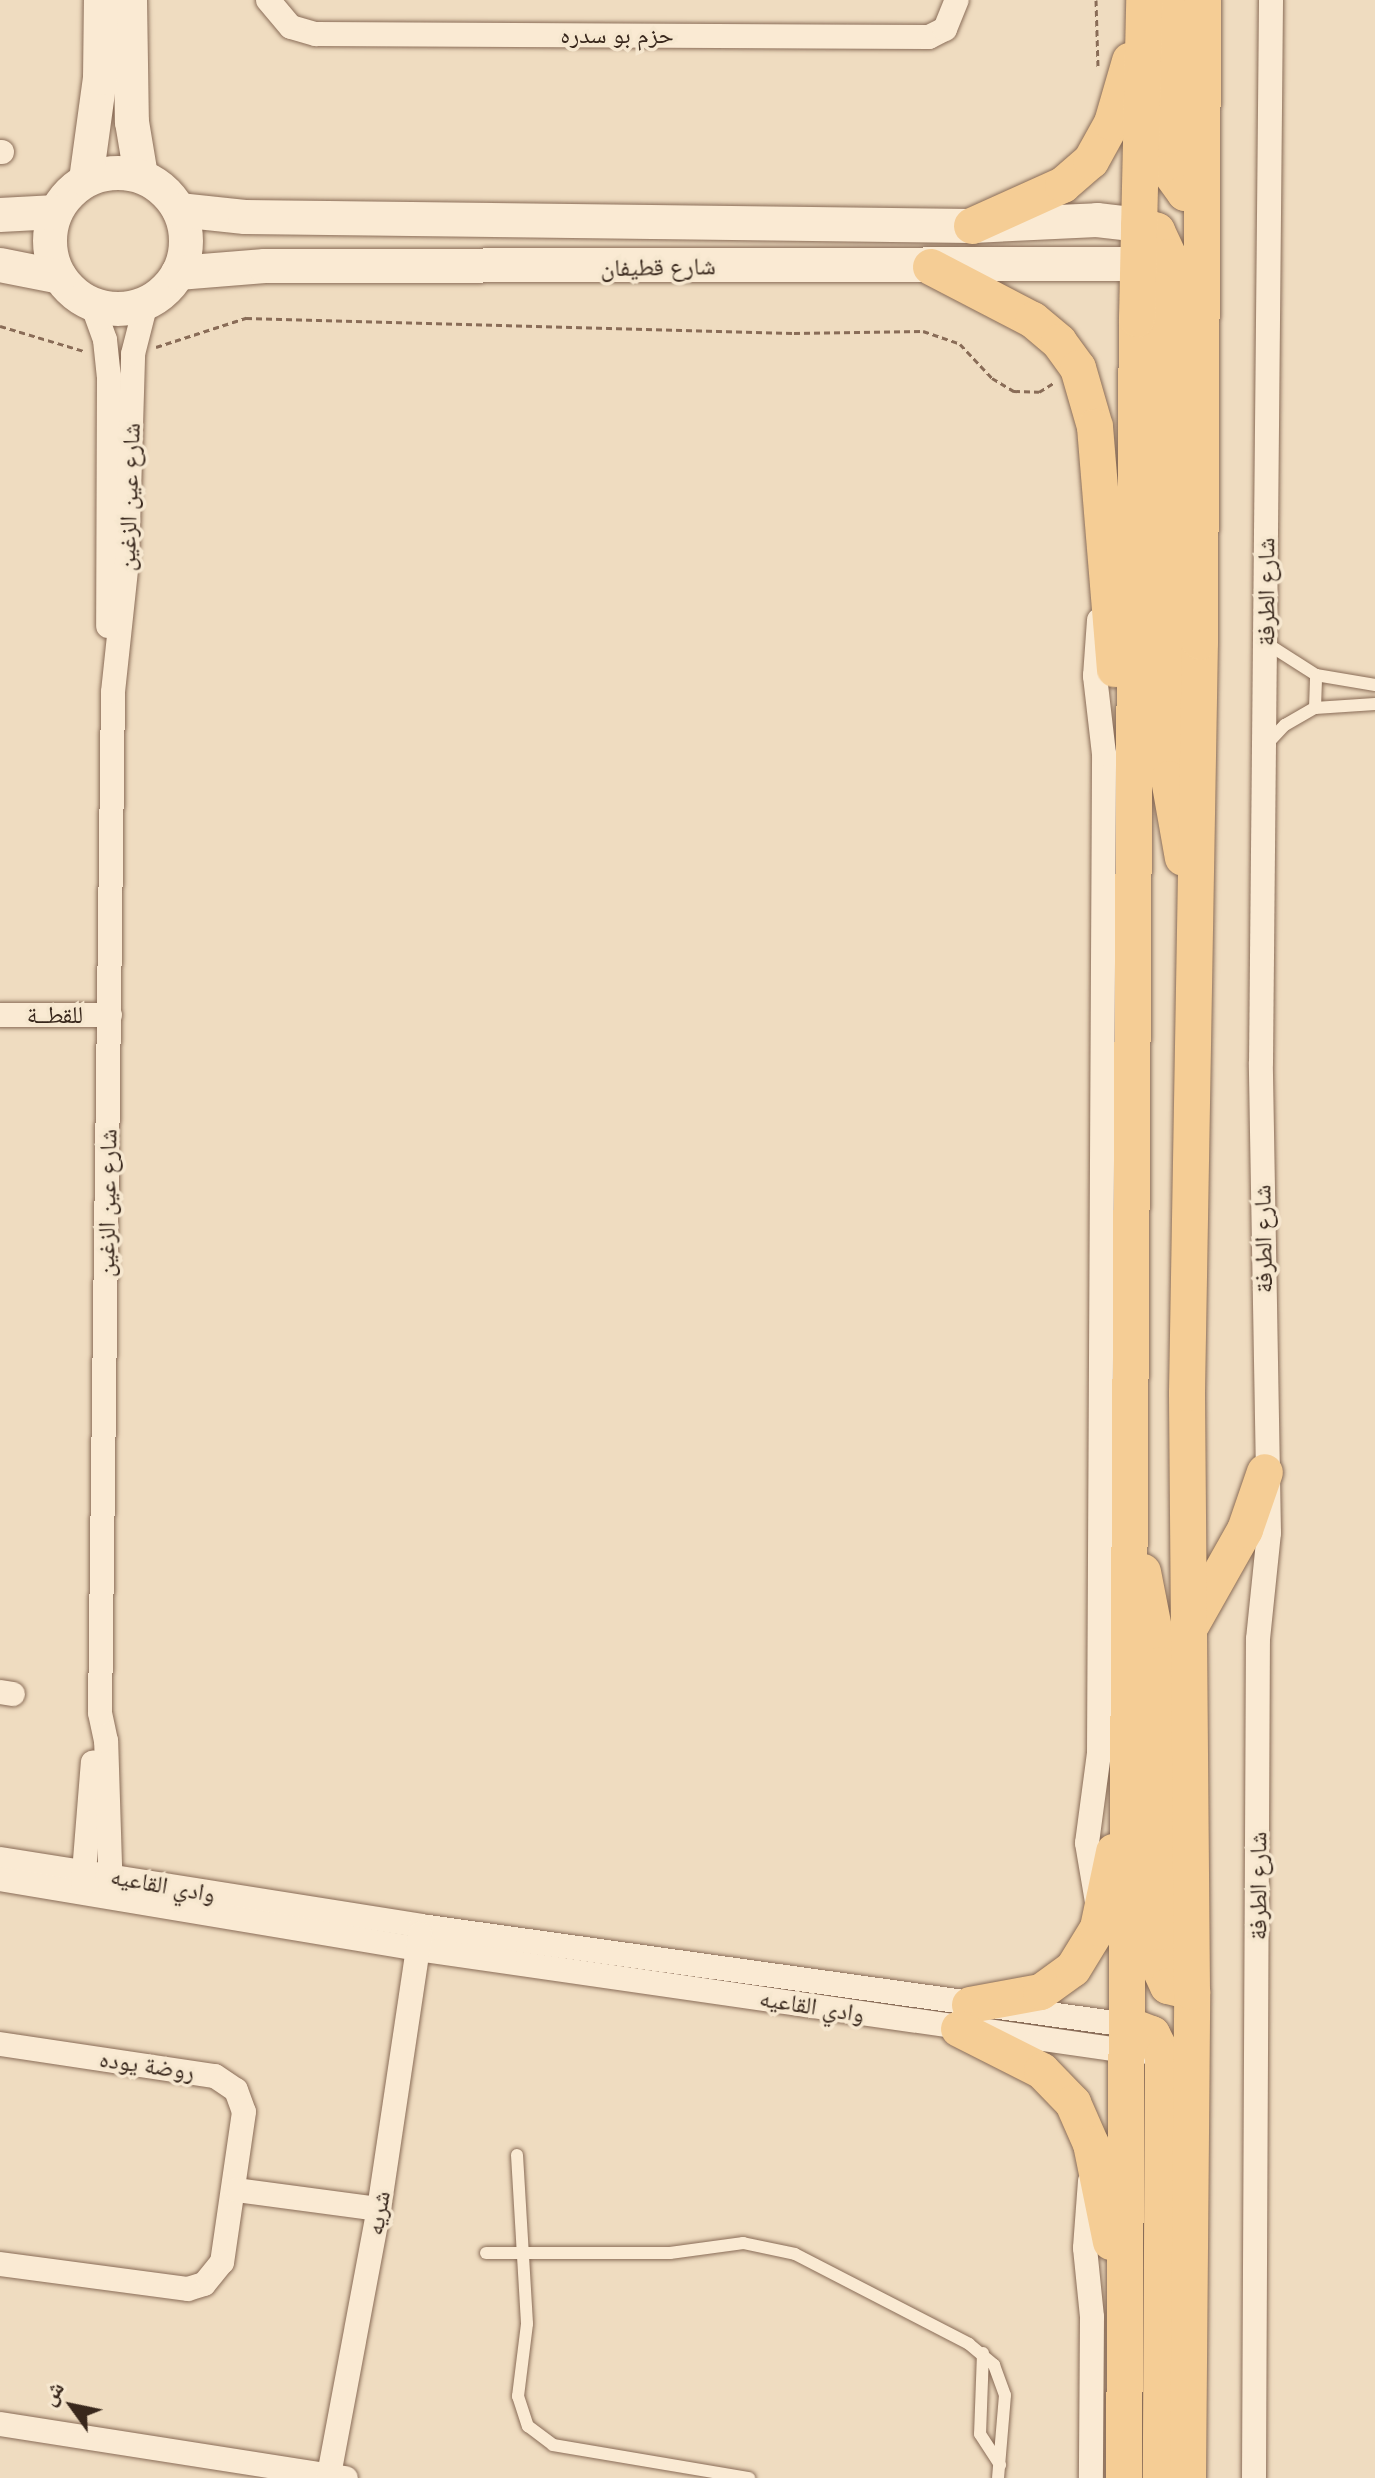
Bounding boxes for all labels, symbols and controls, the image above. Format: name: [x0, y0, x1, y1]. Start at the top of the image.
street label: حزم بو سدره: [560, 21, 674, 49]
street label: شارع قطيفان: [600, 252, 716, 282]
street label: شارع عين الزغين: [112, 422, 146, 572]
street label: شارع الطرفة: [1252, 538, 1280, 646]
street label: للقطــة: [27, 1001, 83, 1029]
street label: شارع عين الزغين: [91, 1129, 123, 1277]
street label: شارع الطرفة: [1248, 1185, 1278, 1293]
street label: شارع الطرفة: [1244, 1832, 1272, 1940]
street label: وادي القاعيه: [108, 1862, 218, 1908]
street label: وادي القاعيه: [758, 1984, 866, 2028]
street label: روضة يوده: [98, 2044, 196, 2086]
street label: شريه: [360, 2189, 396, 2237]
north arrow: [32, 2366, 112, 2446]
text: ش: [34, 2376, 70, 2410]

